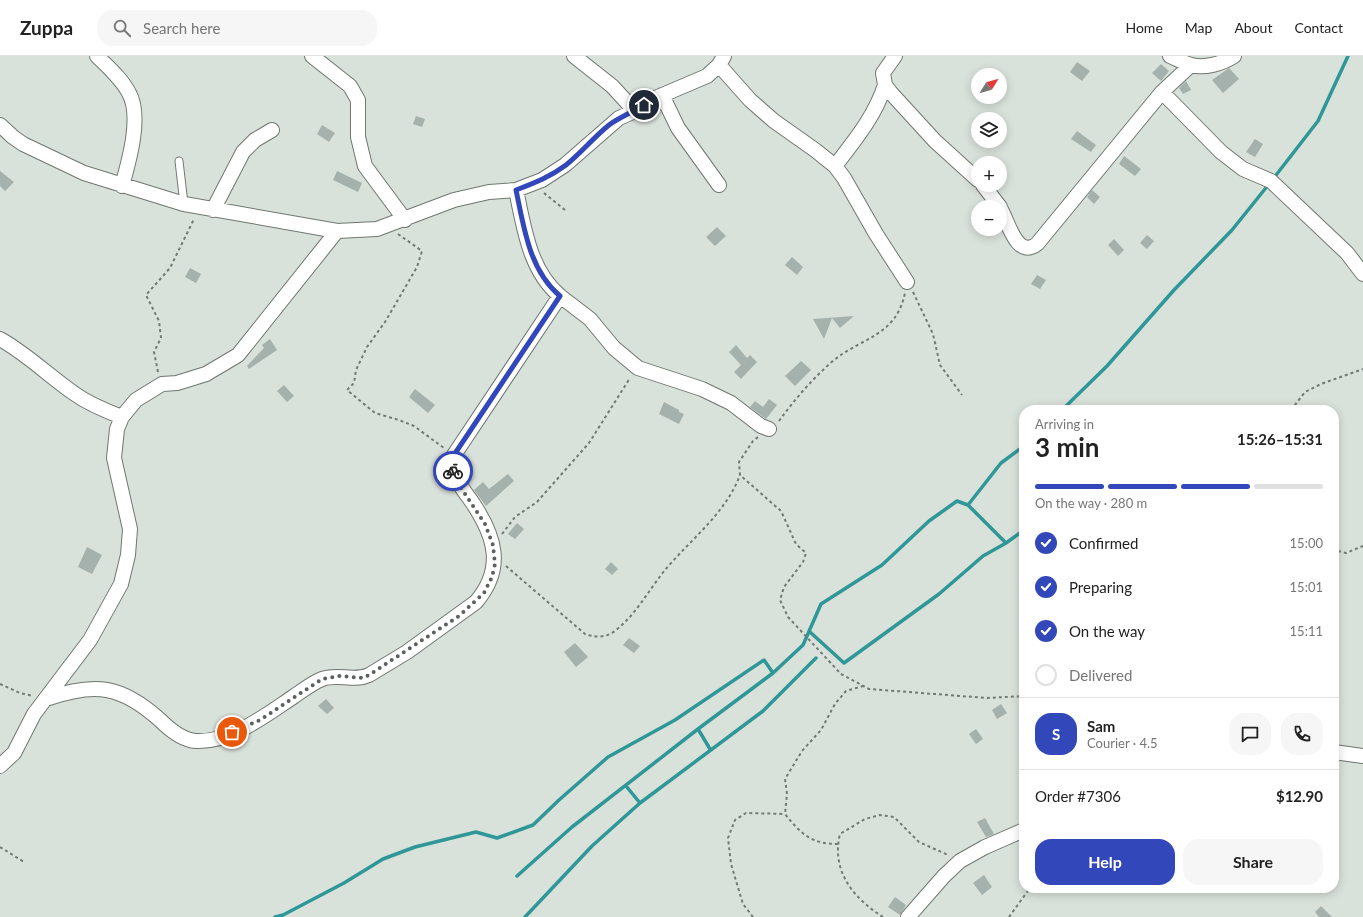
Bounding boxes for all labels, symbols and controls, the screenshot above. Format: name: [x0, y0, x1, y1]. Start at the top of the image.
search box: [97, 10, 377, 46]
text: Zuppa: [20, 16, 73, 39]
icon: search: [111, 17, 133, 39]
text: Search here: [143, 19, 220, 37]
text: Home: [1125, 19, 1163, 36]
text: Map: [1185, 19, 1212, 36]
text: About: [1234, 19, 1272, 36]
text: Contact: [1294, 19, 1343, 36]
north arrow: [971, 68, 1007, 104]
map controls: [971, 68, 1007, 236]
pin: [627, 88, 661, 122]
icon: home: [633, 94, 655, 116]
button: layers: [971, 112, 1007, 148]
button: +: [971, 156, 1007, 192]
button: −: [971, 200, 1007, 236]
text: Arriving in: [1035, 416, 1094, 432]
text: 15:26–15:31: [1237, 430, 1323, 448]
text: 3 min: [1035, 431, 1099, 463]
courier: [433, 451, 473, 491]
icon: bike: [442, 460, 464, 482]
text: On the way · 280 m: [1035, 495, 1147, 511]
icon: check: [1035, 532, 1057, 554]
text: Confirmed: [1069, 534, 1138, 552]
text: 15:00: [1290, 535, 1323, 551]
icon: check: [1035, 576, 1057, 598]
text: Preparing: [1069, 578, 1132, 596]
text: 15:01: [1290, 579, 1323, 595]
icon: check: [1035, 620, 1057, 642]
text: On the way: [1069, 622, 1145, 640]
text: 15:11: [1290, 623, 1323, 639]
text: Delivered: [1069, 666, 1132, 684]
button: chat: [1229, 713, 1271, 755]
button: phone: [1281, 713, 1323, 755]
pin: [215, 715, 249, 749]
text: Sam: [1087, 717, 1115, 735]
icon: bag: [221, 721, 243, 743]
text: S: [1052, 725, 1060, 743]
text: Courier · 4.5: [1087, 735, 1158, 751]
text: Order #7306: [1035, 787, 1121, 805]
text: $12.90: [1276, 787, 1323, 805]
button: Help: [1035, 839, 1175, 885]
button: Share: [1183, 839, 1323, 885]

